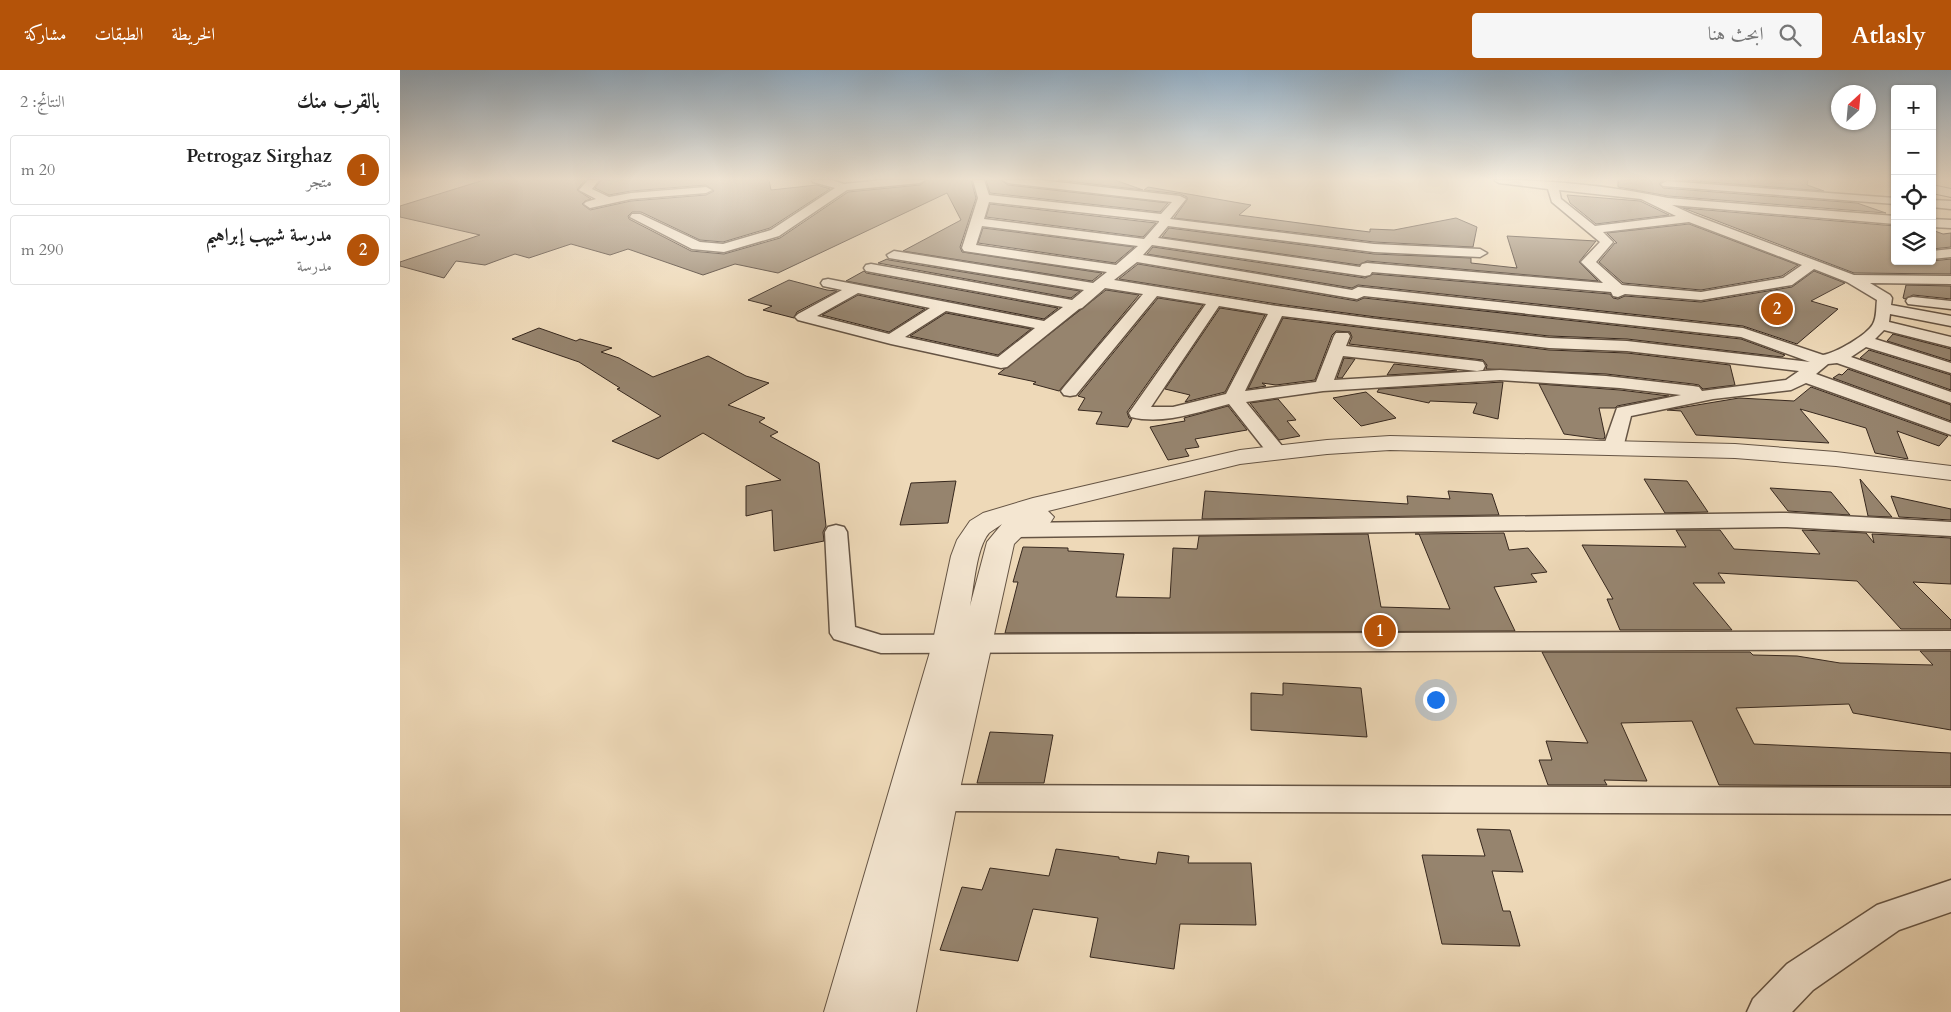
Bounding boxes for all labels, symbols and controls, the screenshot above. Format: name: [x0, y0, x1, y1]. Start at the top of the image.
search box: [1472, 13, 1822, 58]
text: Atlasly: [1852, 19, 1926, 52]
text: ابحث هنا: [1708, 21, 1764, 47]
icon: search: [1776, 21, 1804, 49]
text: مشاركة: [25, 22, 66, 47]
text: الطبقات: [94, 22, 143, 47]
text: الخريطة: [171, 22, 215, 47]
north arrow: [1831, 85, 1876, 130]
map controls: [1891, 85, 1936, 265]
button: +: [1891, 85, 1936, 130]
text: بالقرب منك: [297, 87, 380, 116]
text: النتائج: 2: [20, 91, 65, 113]
button: −: [1891, 130, 1936, 175]
text: Petrogaz Sirghaz: [186, 143, 332, 169]
text: 20 m: [21, 159, 55, 181]
text: 1: [359, 159, 367, 181]
text: متجر: [307, 171, 332, 193]
button: locate: [1891, 175, 1936, 220]
button: layers: [1891, 220, 1936, 265]
text: مدرسة شيهب إبراهيم: [205, 222, 332, 248]
text: 290 m: [21, 239, 63, 261]
text: 2: [359, 239, 367, 261]
text: مدرسة: [297, 255, 332, 277]
pin: 2: [1761, 290, 1793, 328]
pin: 1: [1364, 612, 1396, 650]
your location: [1423, 687, 1449, 713]

